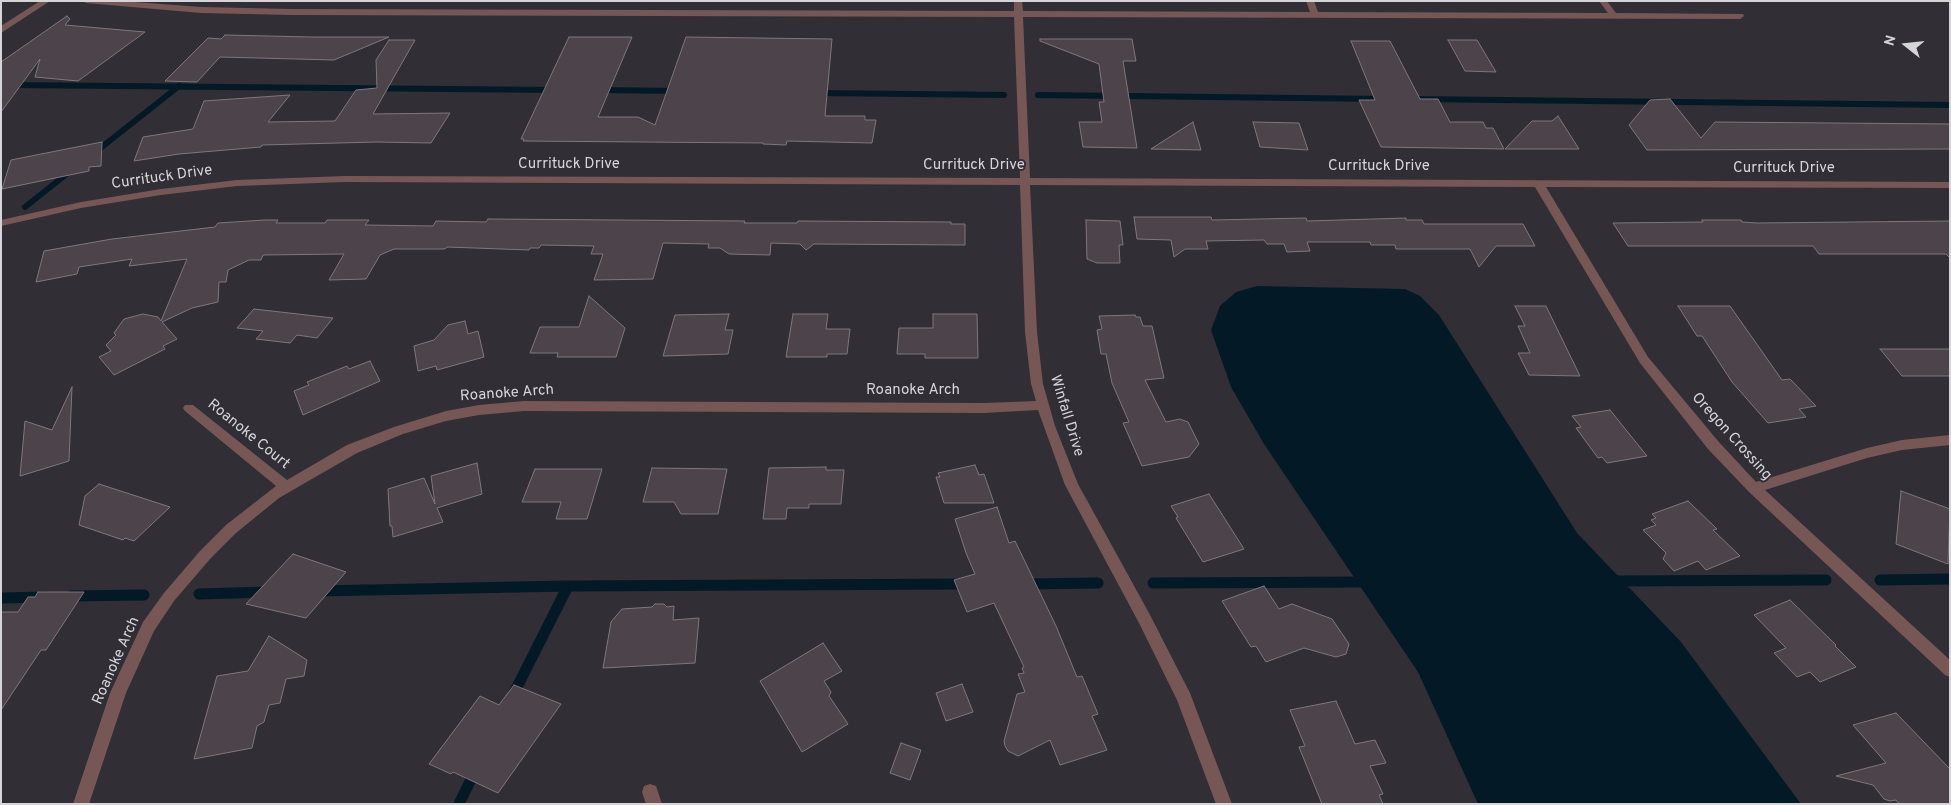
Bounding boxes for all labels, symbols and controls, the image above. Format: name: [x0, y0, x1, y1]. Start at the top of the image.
north arrow: [1881, 20, 1931, 70]
text: N: [1882, 34, 1901, 48]
street label: Currituck Drive: [518, 156, 620, 174]
street label: Currituck Drive: [923, 157, 1025, 175]
street label: Currituck Drive: [1328, 158, 1430, 176]
street label: Currituck Drive: [1733, 160, 1835, 178]
street label: Currituck Drive: [110, 162, 214, 194]
street label: Winfall Drive: [1045, 373, 1087, 459]
street label: Roanoke Arch: [459, 382, 555, 406]
street label: Roanoke Arch: [866, 382, 960, 400]
street label: Oregon Crossing: [1687, 389, 1775, 485]
street label: Roanoke Court: [203, 396, 293, 474]
street label: Roanoke Arch: [90, 614, 144, 708]

